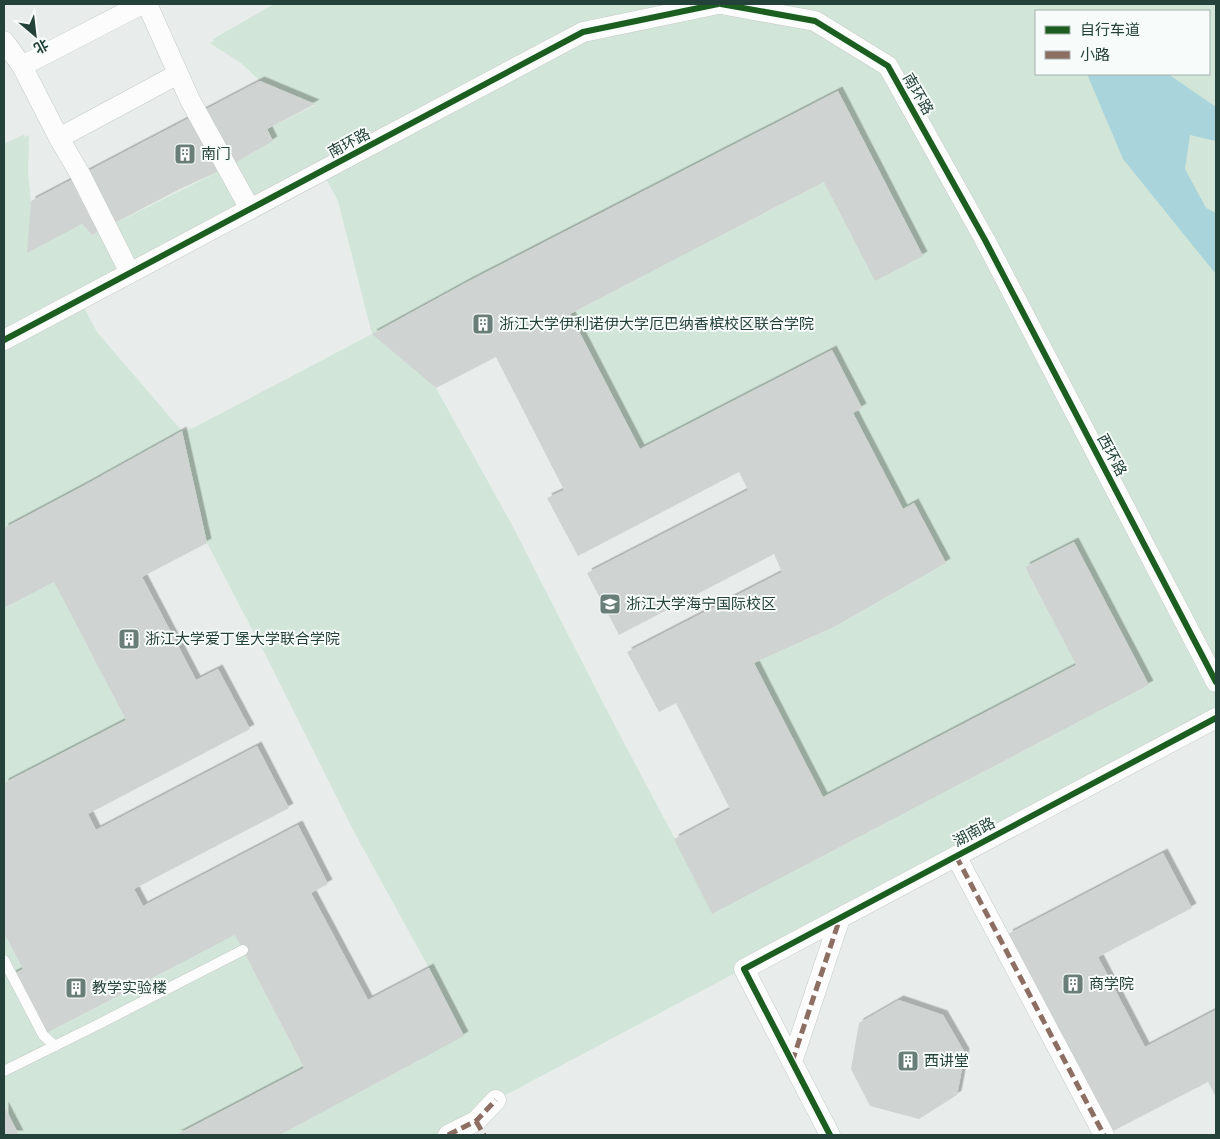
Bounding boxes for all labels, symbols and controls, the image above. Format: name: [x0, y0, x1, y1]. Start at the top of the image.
north arrow: [10, 10, 60, 60]
legend: [1035, 10, 1210, 75]
text: 自行车道: [1080, 20, 1140, 39]
text: 北: [31, 35, 52, 58]
text: 小路: [1080, 45, 1110, 64]
street label: 南环路: [899, 70, 938, 118]
street label: 南环路: [324, 124, 373, 162]
building icon: 南门: [173, 142, 197, 166]
place label: 南门: [201, 144, 231, 163]
building icon: 浙江大学伊利诺伊大学厄巴纳香槟校区联合学院: [471, 312, 495, 336]
place label: 浙江大学伊利诺伊大学厄巴纳香槟校区联合学院: [499, 314, 814, 333]
street label: 西环路: [1093, 430, 1131, 479]
school or university icon: 浙江大学海宁国际校区: [598, 592, 622, 616]
place label: 浙江大学海宁国际校区: [626, 594, 776, 613]
building icon: 浙江大学爱丁堡大学联合学院: [117, 627, 141, 651]
place label: 浙江大学爱丁堡大学联合学院: [145, 629, 340, 648]
street label: 湖南路: [949, 813, 998, 851]
building icon: 商学院: [1061, 972, 1085, 996]
place label: 商学院: [1089, 974, 1134, 993]
building icon: 教学实验楼: [64, 976, 88, 1000]
place label: 教学实验楼: [92, 978, 167, 997]
building icon: 西讲堂: [896, 1049, 920, 1073]
place label: 西讲堂: [924, 1051, 969, 1070]

